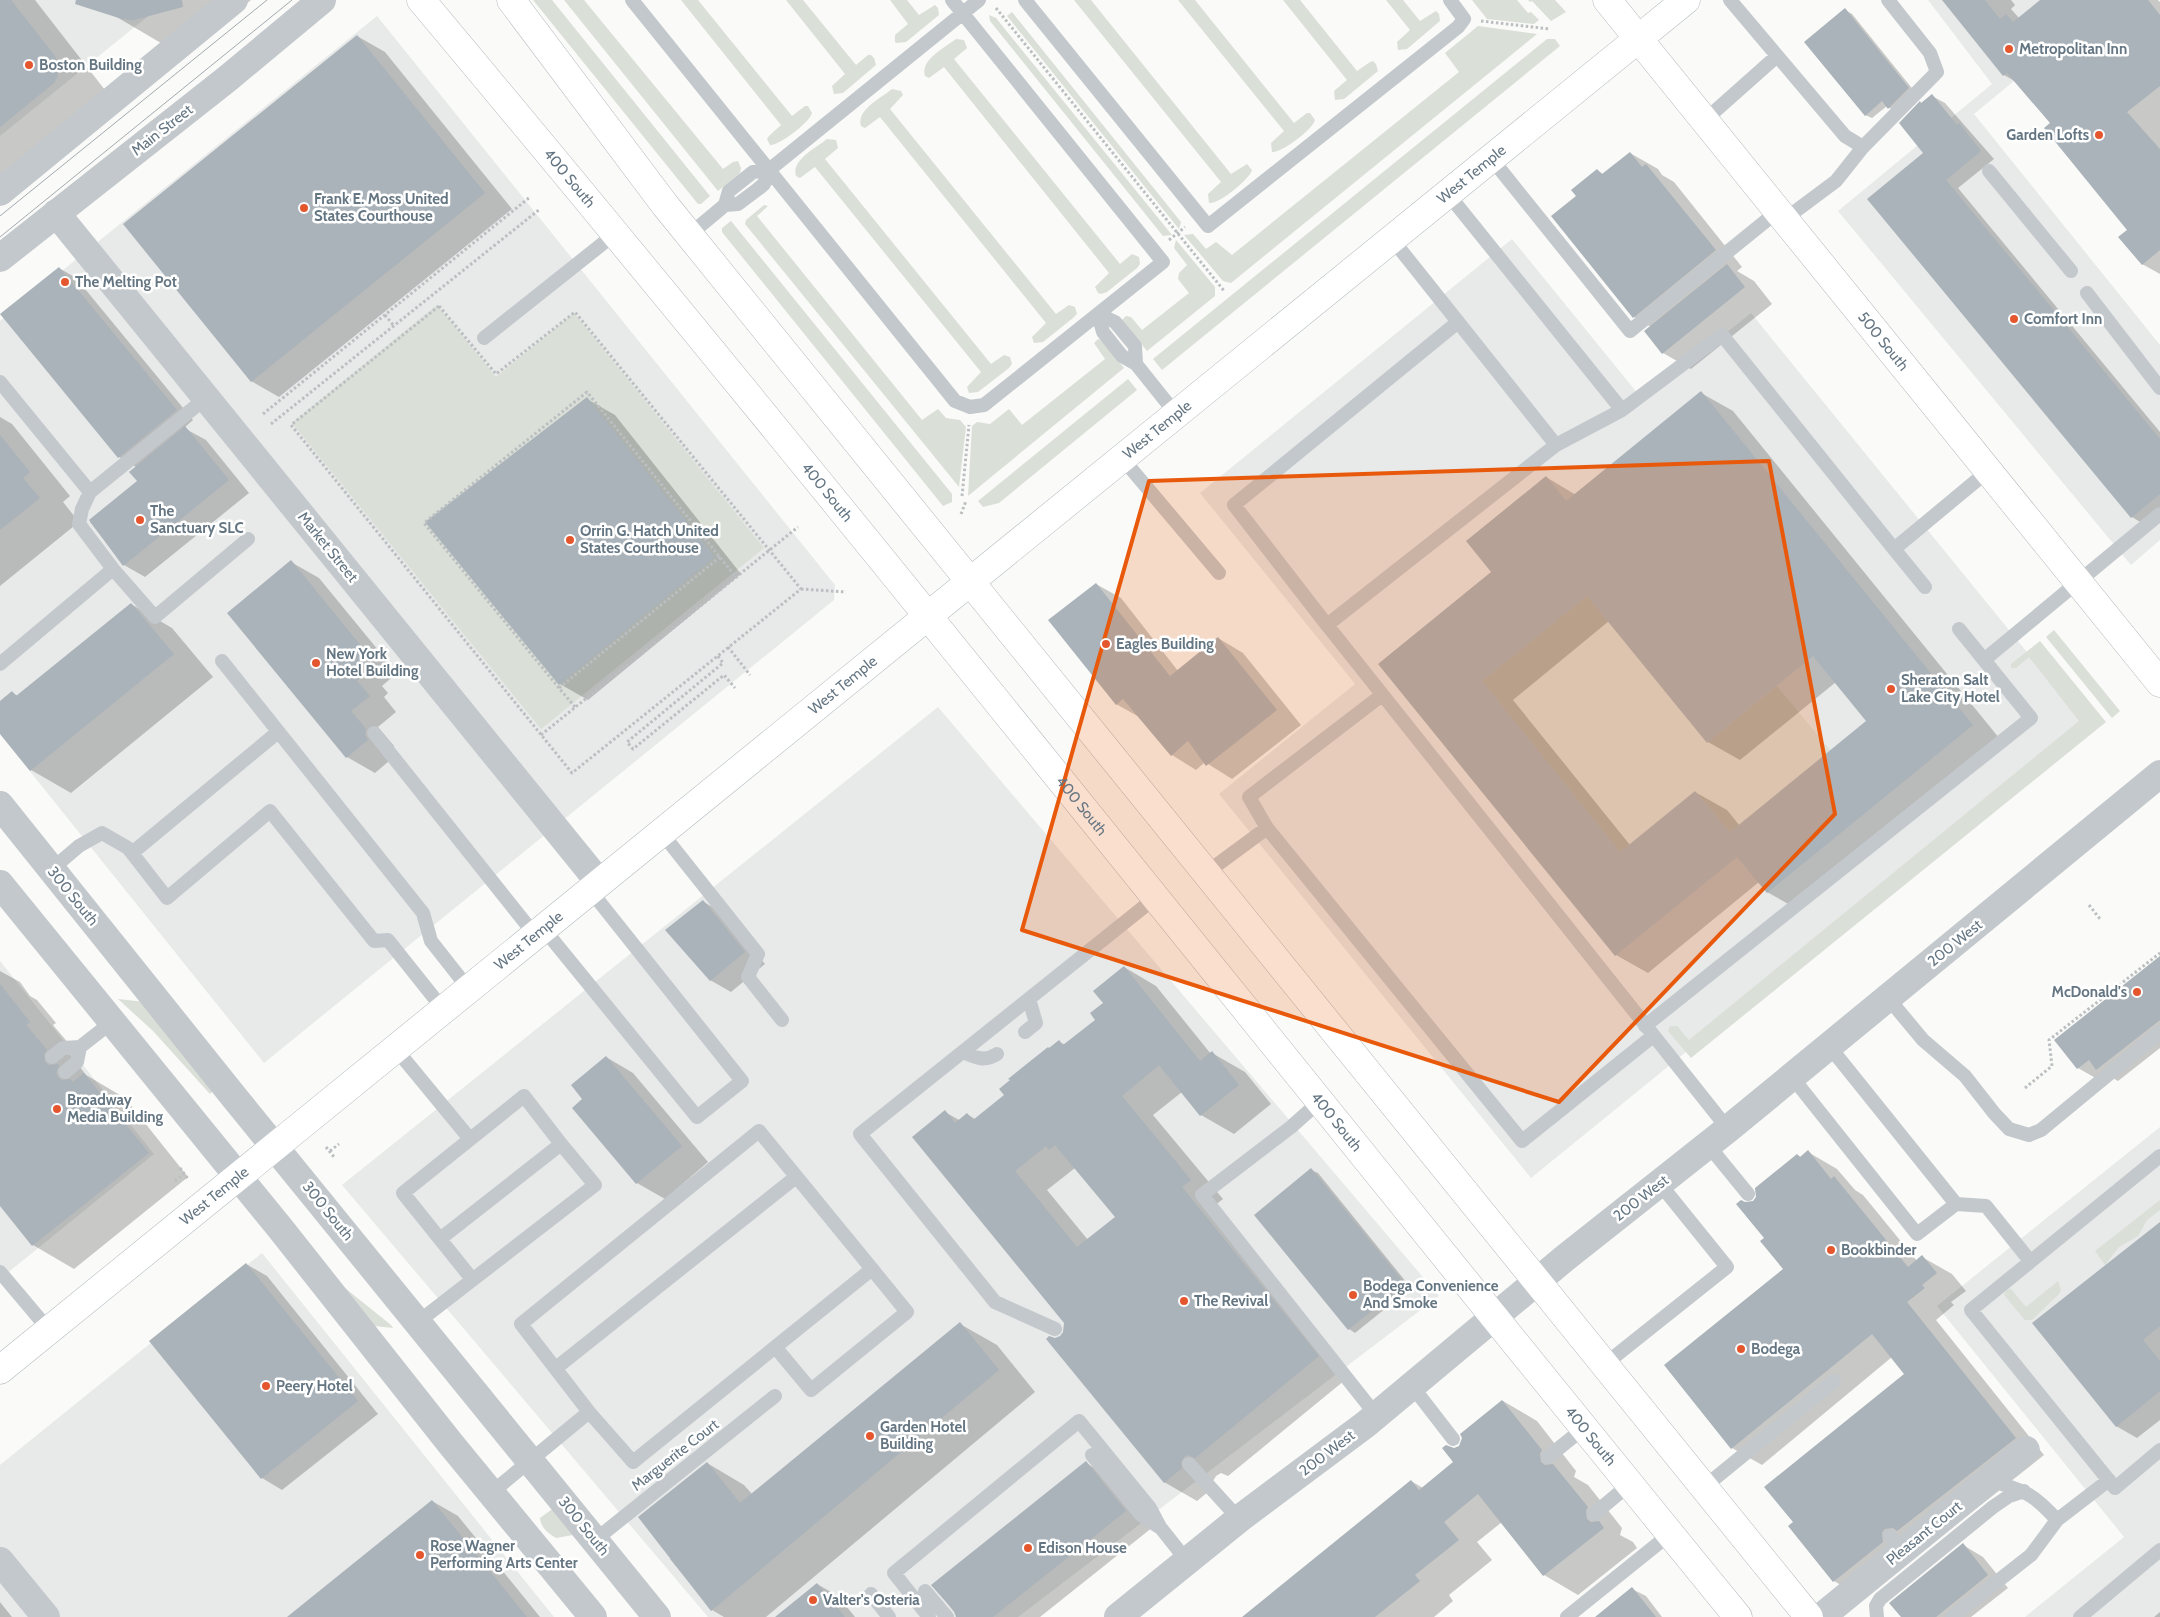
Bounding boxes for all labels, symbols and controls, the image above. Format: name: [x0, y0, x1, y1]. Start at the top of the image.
place label: Metropolitan Inn: [2019, 40, 2127, 58]
marker: Metropolitan Inn: [2003, 43, 2015, 55]
place label: Boston Building: [39, 56, 142, 74]
marker: Boston Building: [23, 59, 35, 71]
street label: Main Street: [128, 101, 196, 159]
place label: Garden Lofts: [2006, 126, 2089, 144]
marker: Garden Lofts: [2093, 129, 2105, 141]
street label: West Temple: [1434, 141, 1510, 208]
street label: 400 South: [540, 145, 599, 211]
place label: Frank E. Moss United States Courthouse: [314, 190, 449, 225]
marker: Frank E. Moss United States Courthouse: [298, 202, 310, 214]
place label: The Melting Pot: [75, 273, 177, 291]
marker: The Melting Pot: [59, 276, 71, 288]
street label: 500 South: [1854, 308, 1912, 374]
place label: Comfort Inn: [2024, 310, 2102, 328]
marker: Comfort Inn: [2008, 313, 2020, 325]
street label: West Temple: [1119, 396, 1195, 463]
street label: 400 South: [798, 459, 857, 525]
place label: The Sanctuary SLC: [150, 502, 244, 537]
street label: Market Street: [294, 508, 362, 586]
marker: The Sanctuary SLC: [134, 514, 146, 526]
place label: Orrin G. Hatch United States Courthouse: [580, 522, 719, 557]
marker: Orrin G. Hatch United States Courthouse: [564, 534, 576, 546]
place label: Eagles Building: [1116, 635, 1214, 653]
marker: Eagles Building: [1100, 638, 1112, 650]
place label: New York Hotel Building: [326, 645, 419, 680]
street label: West Temple: [805, 652, 881, 718]
marker: New York Hotel Building: [310, 657, 322, 669]
place label: Sheraton Salt Lake City Hotel: [1901, 671, 2000, 706]
marker: Sheraton Salt Lake City Hotel: [1885, 683, 1897, 695]
street label: 400 South: [1052, 773, 1111, 839]
street label: 300 South: [44, 863, 102, 929]
street label: West Temple: [491, 907, 567, 974]
street label: 200 West: [1924, 916, 1986, 970]
place label: McDonald's: [2052, 983, 2127, 1001]
marker: McDonald's: [2131, 986, 2143, 998]
street label: 400 South: [1307, 1089, 1366, 1155]
place label: Broadway Media Building: [67, 1091, 164, 1126]
marker: Broadway Media Building: [51, 1103, 63, 1115]
street label: West Temple: [176, 1163, 252, 1229]
street label: 200 West: [1610, 1171, 1672, 1225]
street label: 300 South: [299, 1178, 357, 1244]
place label: Bookbinder: [1841, 1241, 1916, 1259]
marker: Bookbinder: [1825, 1244, 1837, 1256]
place label: Bodega Convenience And Smoke: [1363, 1277, 1499, 1312]
marker: Bodega Convenience And Smoke: [1347, 1289, 1359, 1301]
place label: The Revival: [1194, 1292, 1268, 1310]
marker: The Revival: [1178, 1295, 1190, 1307]
place label: Bodega: [1751, 1340, 1801, 1358]
marker: Bodega: [1735, 1343, 1747, 1355]
place label: Peery Hotel: [276, 1377, 353, 1395]
marker: Peery Hotel: [260, 1380, 272, 1392]
street label: 400 South: [1561, 1403, 1620, 1469]
street label: Marguerite Court: [628, 1415, 722, 1495]
place label: Garden Hotel Building: [880, 1418, 966, 1453]
street label: 200 West: [1296, 1426, 1358, 1480]
marker: Garden Hotel Building: [864, 1430, 876, 1442]
street label: 300 South: [555, 1493, 613, 1559]
street label: Pleasant Court: [1883, 1497, 1965, 1569]
place label: Rose Wagner Performing Arts Center: [430, 1537, 578, 1572]
place label: Edison House: [1038, 1539, 1127, 1557]
marker: Edison House: [1022, 1542, 1034, 1554]
marker: Rose Wagner Performing Arts Center: [414, 1549, 426, 1561]
place label: Valter's Osteria: [823, 1591, 920, 1609]
marker: Valter's Osteria: [807, 1594, 819, 1606]

